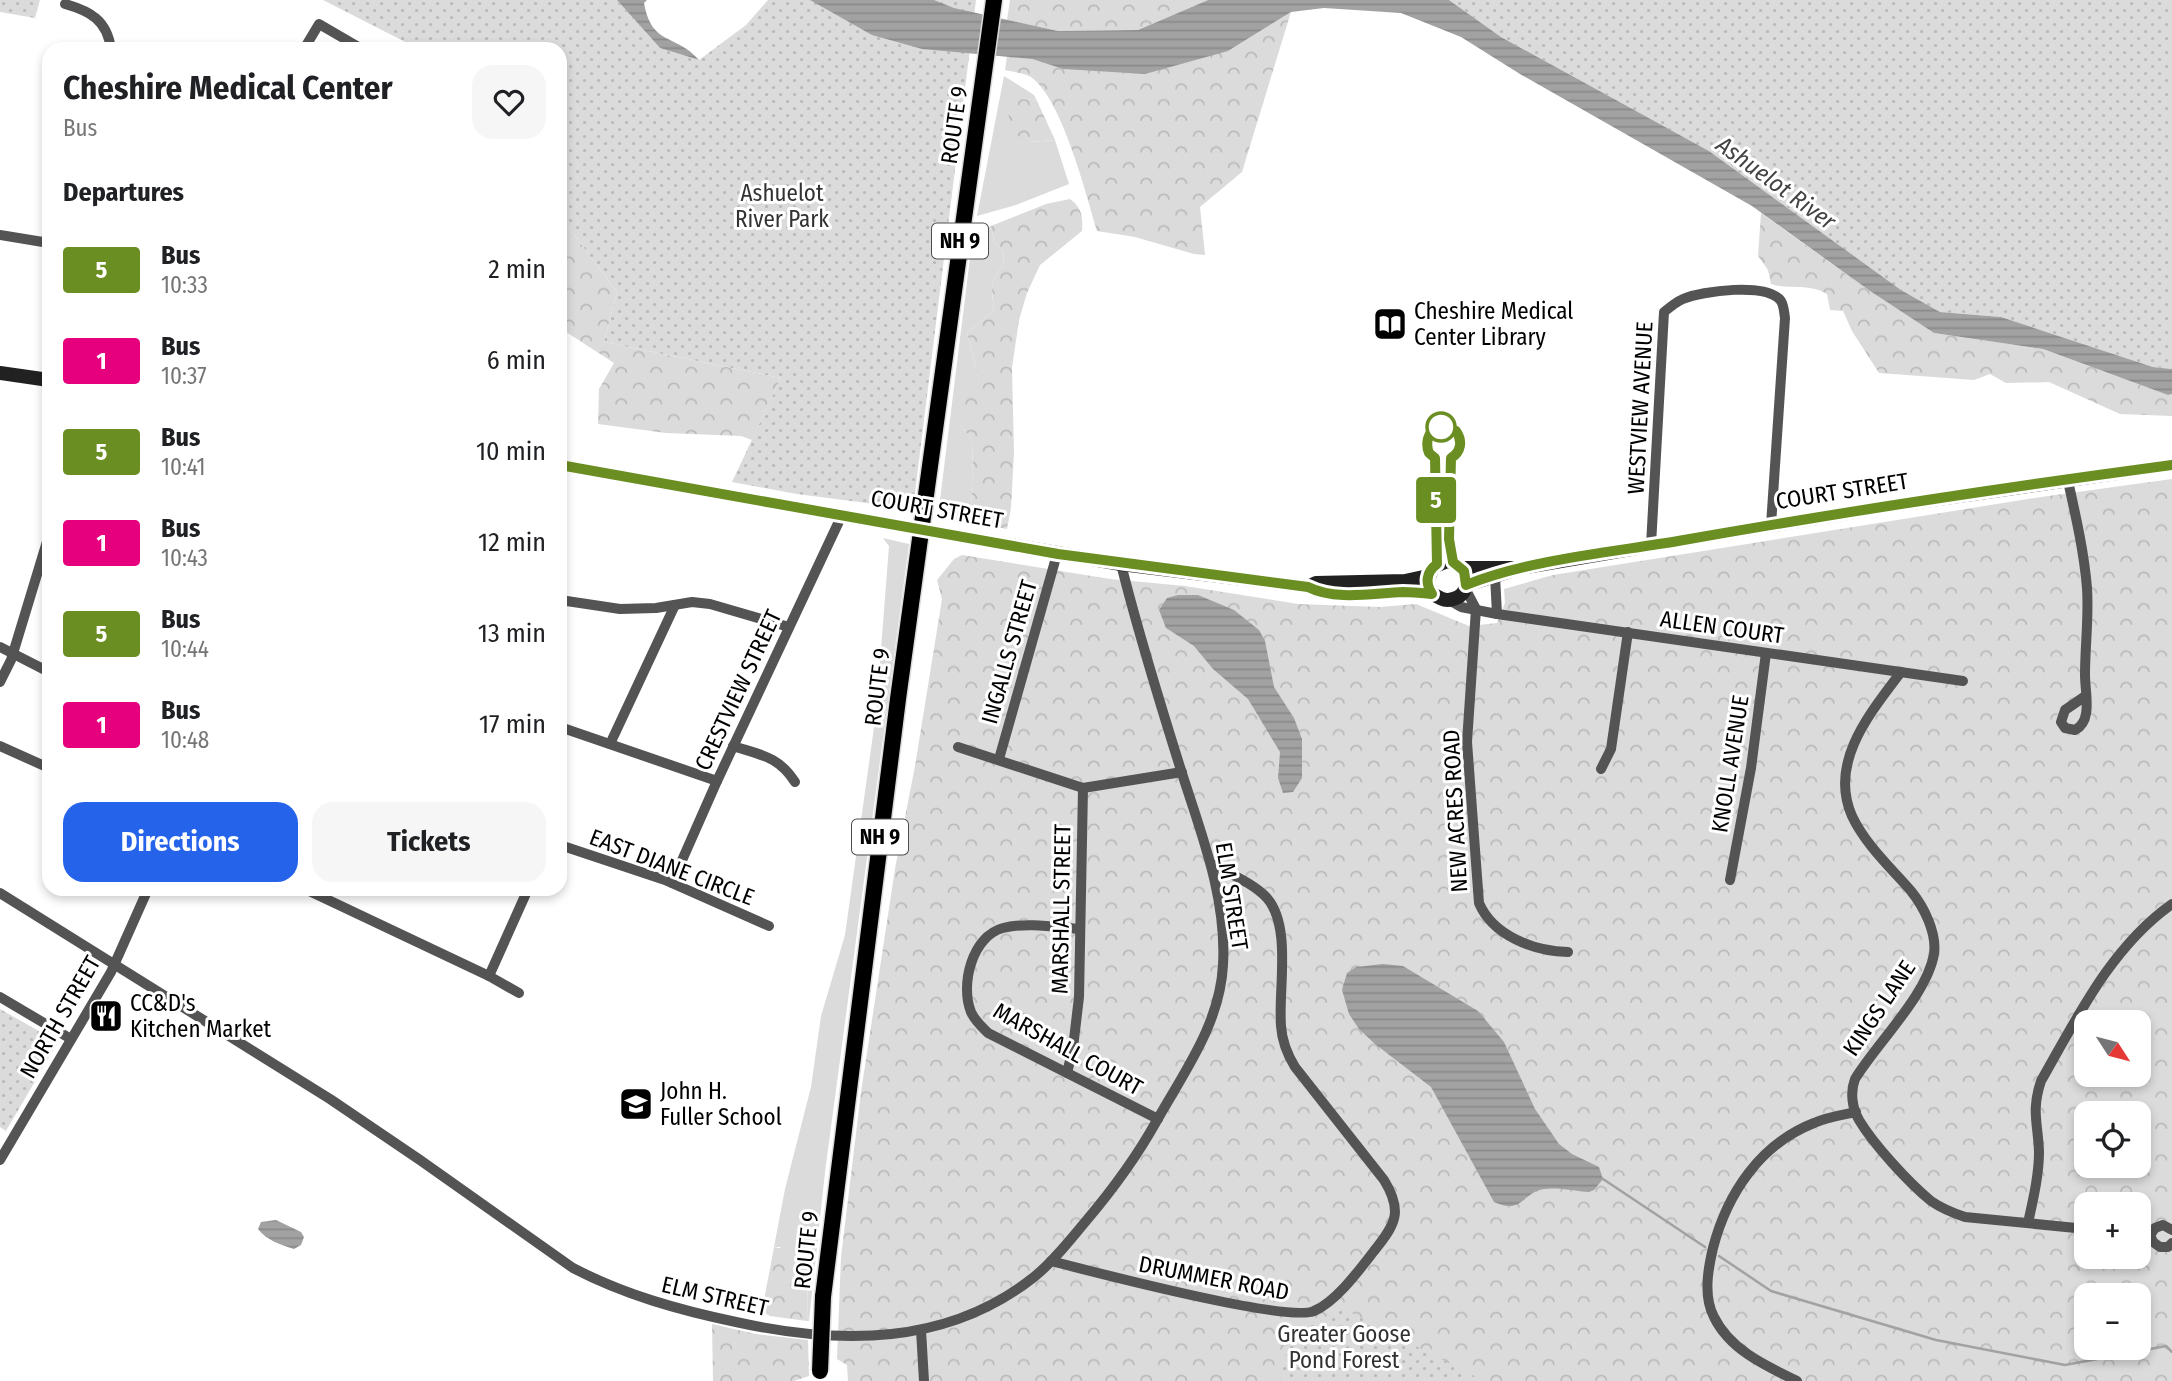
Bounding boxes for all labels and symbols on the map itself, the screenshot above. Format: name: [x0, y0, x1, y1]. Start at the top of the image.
street label: ROUTE 9: [935, 84, 973, 166]
water label: Ashuelot River: [1710, 130, 1842, 236]
park label: Ashuelot River Park: [735, 179, 829, 233]
road number: NH 9: [932, 224, 988, 258]
place label: Cheshire Medical Center Library: [1414, 297, 1573, 351]
library icon: Cheshire Medical Center Library: [1371, 305, 1409, 343]
street label: WESTVIEW AVENUE: [1621, 321, 1659, 495]
unlabelled marker: [1426, 412, 1456, 442]
street label: COURT STREET: [1774, 467, 1911, 515]
line badge: 5: [1413, 477, 1459, 523]
street label: COURT STREET: [869, 484, 1006, 534]
street label: INGALLS STREET: [975, 576, 1043, 727]
street label: ALLEN COURT: [1658, 604, 1786, 650]
street label: CRESTVIEW STREET: [689, 605, 788, 775]
street label: ROUTE 9: [858, 646, 896, 728]
street label: KNOLL AVENUE: [1705, 693, 1755, 835]
street label: NEW ACRES ROAD: [1437, 729, 1473, 893]
road number: NH 9: [852, 820, 908, 854]
street label: EAST DIANE CIRCLE: [586, 823, 758, 911]
street label: MARSHALL STREET: [1046, 823, 1076, 994]
street label: ELM STREET: [1210, 840, 1254, 952]
street label: NORTH STREET: [14, 950, 106, 1083]
street label: KINGS LANE: [1837, 955, 1921, 1061]
place label: CC&D's Kitchen Market: [130, 989, 272, 1043]
restaurant icon: CC&D's Kitchen Market: [87, 997, 125, 1035]
street label: MARSHALL COURT: [989, 997, 1148, 1102]
north arrow: [2074, 1010, 2151, 1087]
place label: John H. Fuller School: [660, 1077, 782, 1131]
school or university icon: John H. Fuller School: [617, 1085, 655, 1123]
street label: ROUTE 9: [788, 1210, 824, 1290]
street label: DRUMMER ROAD: [1136, 1250, 1292, 1306]
street label: ELM STREET: [659, 1270, 771, 1322]
park label: Greater Goose Pond Forest: [1277, 1320, 1411, 1374]

